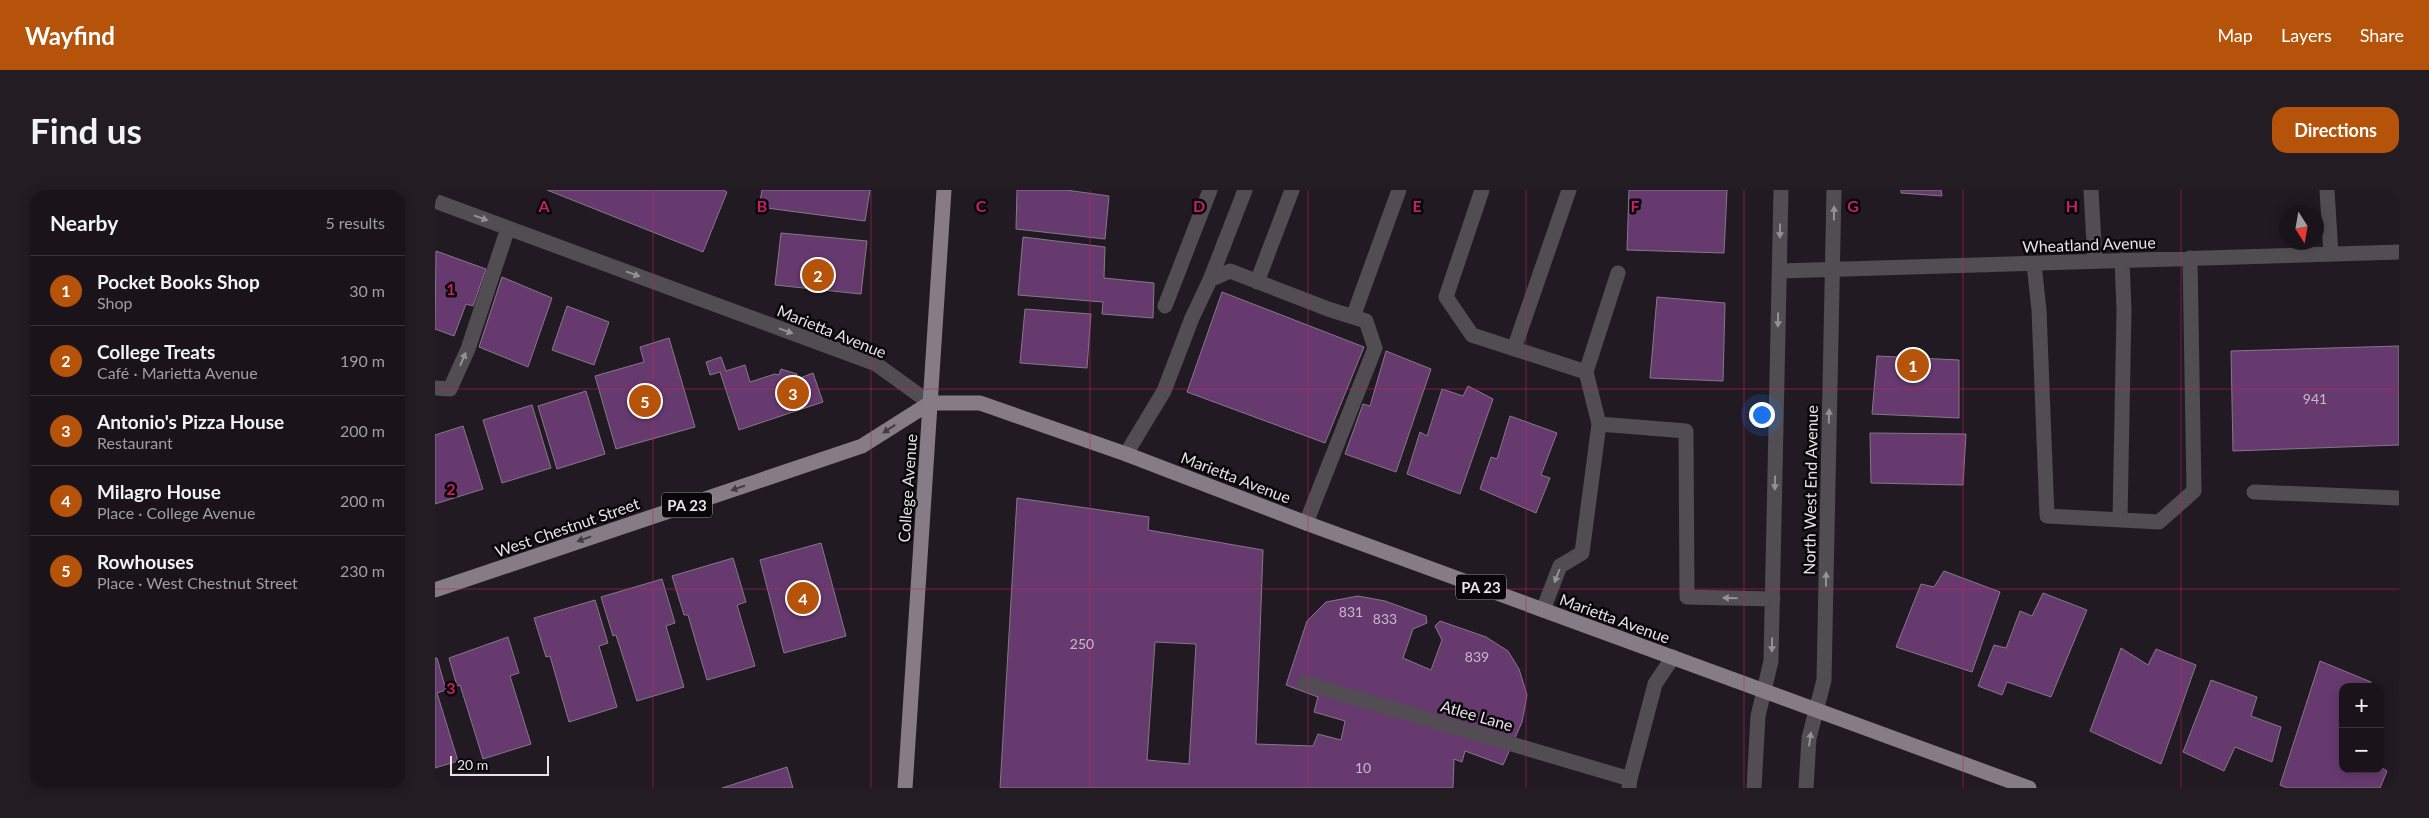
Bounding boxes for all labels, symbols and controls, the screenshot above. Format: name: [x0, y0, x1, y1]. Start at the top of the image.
text: Wayfind: [25, 21, 115, 50]
text: Map: [2217, 24, 2253, 46]
text: Layers: [2281, 24, 2332, 46]
text: Share: [2360, 24, 2404, 46]
button: Directions: [2272, 107, 2399, 153]
text: Find us: [30, 109, 142, 151]
text: A: [537, 196, 550, 215]
text: B: [757, 196, 767, 215]
text: C: [976, 196, 987, 215]
text: D: [1193, 196, 1205, 215]
text: E: [1412, 196, 1422, 215]
text: F: [1630, 196, 1640, 215]
text: G: [1847, 196, 1859, 215]
text: H: [2066, 196, 2078, 215]
one-way arrow: [1830, 204, 1838, 220]
north arrow: [2279, 205, 2324, 250]
text: Nearby: [50, 210, 118, 235]
text: 5 results: [325, 213, 385, 232]
one-way arrow: [474, 214, 489, 222]
one-way arrow: [1776, 223, 1784, 239]
street label: Wheatland Avenue: [2022, 232, 2156, 256]
pin: 2: [802, 256, 834, 294]
text: Pocket Books Shop: [97, 270, 260, 293]
one-way arrow: [626, 270, 641, 278]
text: 1: [446, 279, 456, 298]
text: 1: [61, 281, 71, 300]
text: 30 m: [349, 281, 385, 300]
text: Shop: [97, 293, 133, 312]
street label: Marietta Avenue: [775, 300, 889, 362]
one-way arrow: [1774, 312, 1782, 328]
one-way arrow: [778, 328, 793, 335]
text: College Treats: [97, 340, 215, 363]
pin: 1: [1897, 346, 1929, 384]
text: 2: [61, 351, 71, 370]
text: 190 m: [340, 351, 385, 370]
one-way arrow: [460, 352, 468, 366]
text: Café · Marietta Avenue: [97, 363, 258, 382]
pin: 3: [777, 374, 809, 412]
pin: 5: [629, 382, 661, 420]
house number: 941: [2303, 390, 2327, 407]
your location: [1749, 402, 1775, 428]
street label: North West End Avenue: [1799, 405, 1821, 575]
one-way arrow: [1825, 408, 1833, 424]
text: Antonio's Pizza House: [97, 410, 284, 433]
text: 3: [61, 421, 71, 440]
text: 200 m: [340, 421, 385, 440]
one-way arrow: [882, 424, 895, 433]
text: Restaurant: [97, 433, 173, 452]
street label: College Avenue: [894, 433, 920, 543]
street label: Marietta Avenue: [1178, 447, 1294, 507]
one-way arrow: [1771, 475, 1779, 491]
text: 2: [446, 479, 456, 498]
text: Milagro House: [97, 480, 221, 503]
one-way arrow: [730, 484, 745, 492]
text: 4: [61, 491, 71, 510]
text: 200 m: [340, 491, 385, 510]
road number: PA 23: [662, 492, 712, 518]
street label: West Chestnut Street: [492, 493, 642, 561]
text: Place · College Avenue: [97, 503, 255, 522]
one-way arrow: [576, 536, 591, 544]
text: Rowhouses: [97, 550, 194, 573]
text: 5: [61, 561, 71, 580]
text: 230 m: [340, 561, 385, 580]
one-way arrow: [1552, 569, 1560, 583]
one-way arrow: [1822, 570, 1830, 586]
text: Place · West Chestnut Street: [97, 573, 298, 592]
road number: PA 23: [1456, 574, 1506, 600]
pin: 4: [787, 579, 819, 617]
street label: Marietta Avenue: [1557, 589, 1673, 647]
one-way arrow: [1721, 594, 1737, 602]
house number: 831: [1339, 603, 1363, 620]
house number: 833: [1373, 610, 1397, 627]
house number: 250: [1070, 635, 1094, 652]
one-way arrow: [1767, 637, 1775, 653]
house number: 839: [1465, 648, 1489, 665]
text: 3: [446, 678, 456, 697]
map controls: [2339, 683, 2384, 773]
button: +: [2339, 683, 2384, 728]
street label: Atlee Lane: [1439, 696, 1515, 734]
button: −: [2339, 728, 2384, 773]
one-way arrow: [1806, 731, 1814, 747]
scale bar: [450, 753, 549, 776]
text: 20 m: [457, 756, 488, 773]
house number: 10: [1355, 759, 1371, 776]

